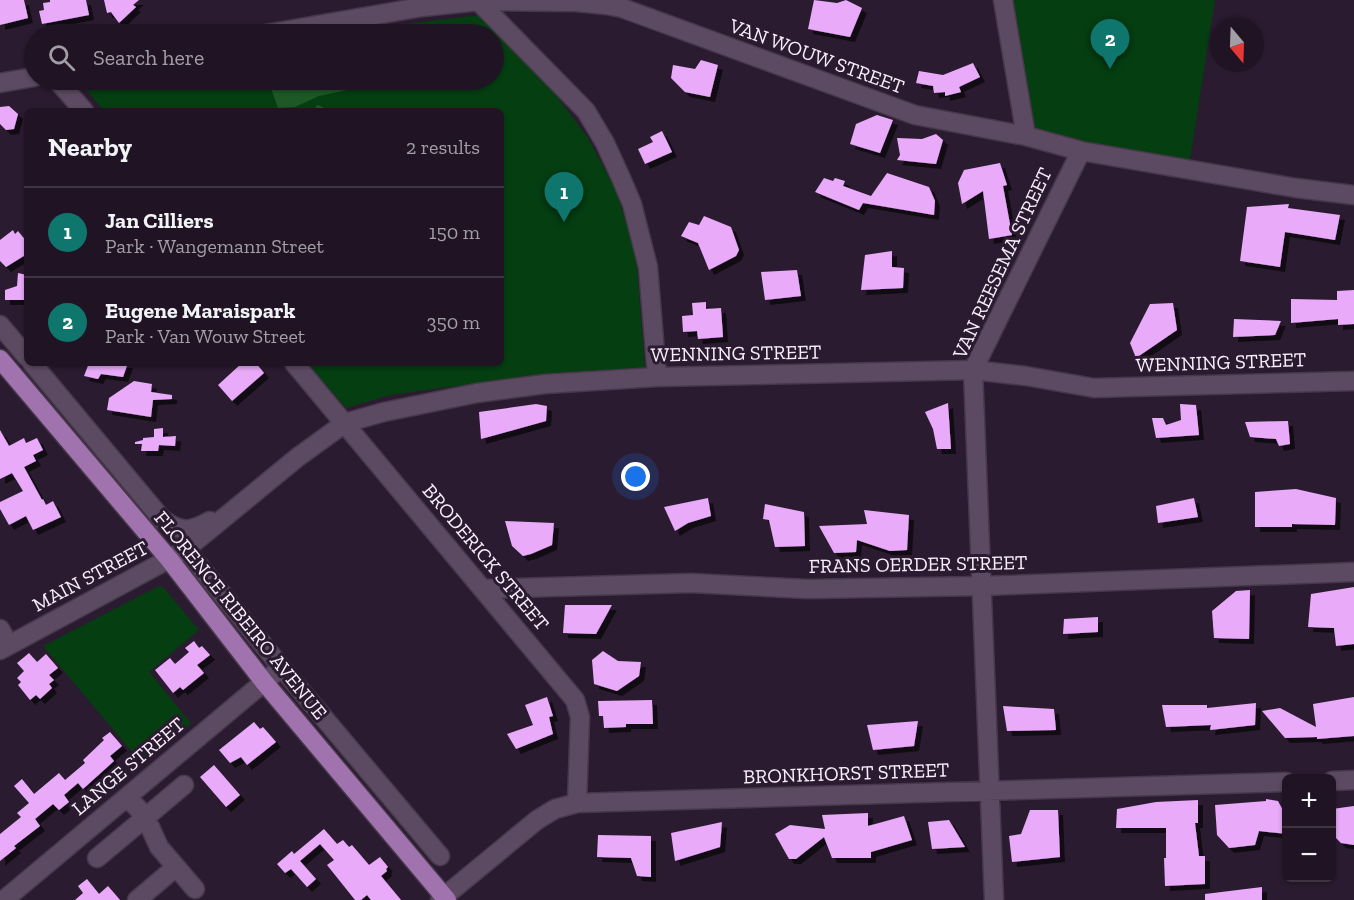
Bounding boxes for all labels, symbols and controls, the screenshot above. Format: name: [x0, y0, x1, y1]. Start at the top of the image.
street label: VAN WOUW STREET: [725, 13, 908, 99]
north arrow: [1210, 18, 1264, 72]
pin: 2: [1090, 20, 1130, 69]
search box: [24, 24, 504, 90]
icon: search: [45, 41, 78, 74]
text: Search here: [93, 44, 204, 71]
text: Nearby: [48, 131, 132, 163]
text: 2 results: [406, 135, 480, 159]
street label: VAN REESEMA STREET: [947, 164, 1057, 363]
pin: 1: [544, 172, 584, 222]
text: Jan Cilliers: [105, 207, 214, 234]
text: 1: [63, 220, 72, 244]
text: 150 m: [429, 220, 480, 244]
text: Park · Wangemann Street: [105, 234, 324, 258]
text: Eugene Maraispark: [105, 297, 296, 324]
text: 2: [62, 310, 73, 334]
text: 350 m: [427, 310, 480, 334]
text: Park · Van Wouw Street: [105, 324, 305, 348]
street label: WENNING STREET: [650, 340, 822, 366]
street label: WENNING STREET: [1135, 347, 1307, 377]
your location: [621, 462, 650, 491]
street label: BRODERICK STREET: [418, 479, 554, 635]
street label: FLORENCE RIBEIRO AVENUE: [149, 506, 333, 724]
street label: MAIN STREET: [28, 535, 152, 617]
street label: FRANS OERDER STREET: [808, 550, 1028, 578]
street label: LANGE STREET: [67, 712, 189, 820]
street label: BRONKHORST STREET: [743, 757, 949, 789]
map controls: [1282, 774, 1336, 882]
button: +: [1282, 774, 1336, 828]
button: −: [1282, 828, 1336, 882]

